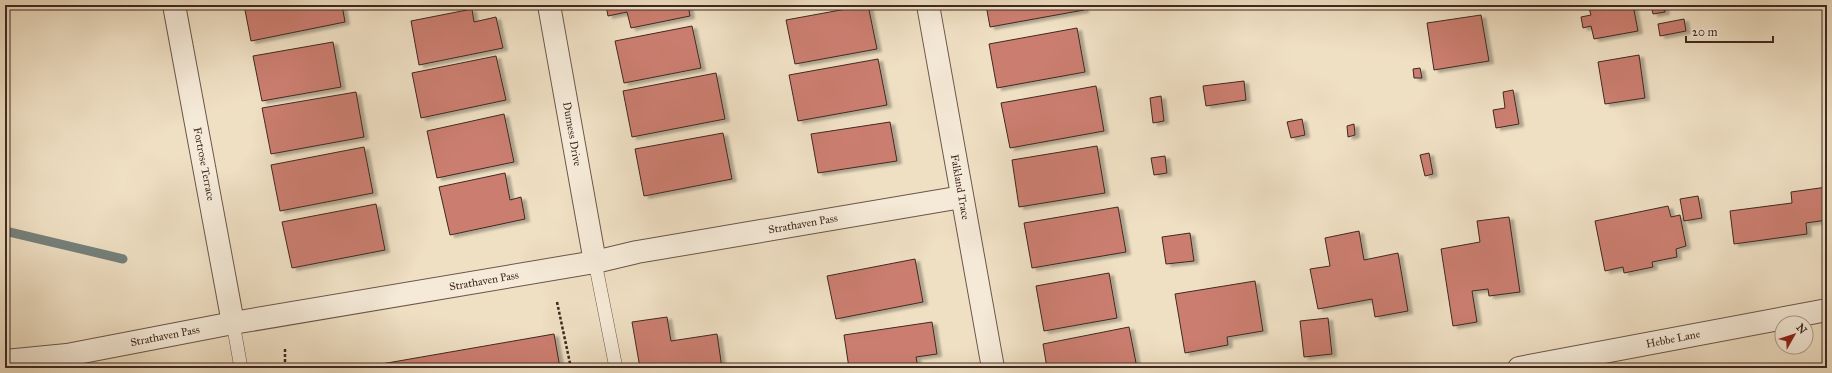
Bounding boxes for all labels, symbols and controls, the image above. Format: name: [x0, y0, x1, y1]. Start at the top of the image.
scale bar: [1686, 18, 1773, 44]
text: 20 m: [1692, 25, 1718, 39]
street label: Durness Drive: [560, 101, 584, 168]
street label: Fortrose Terrace: [191, 126, 218, 202]
street label: Falkland Trace: [948, 153, 972, 221]
street label: Strathaven Pass: [767, 211, 839, 237]
street label: Strathaven Pass: [448, 268, 520, 294]
north arrow: [1774, 315, 1814, 355]
text: N: [1793, 321, 1810, 337]
street label: Strathaven Pass: [129, 323, 201, 349]
street label: Hebbe Lane: [1645, 327, 1702, 351]

